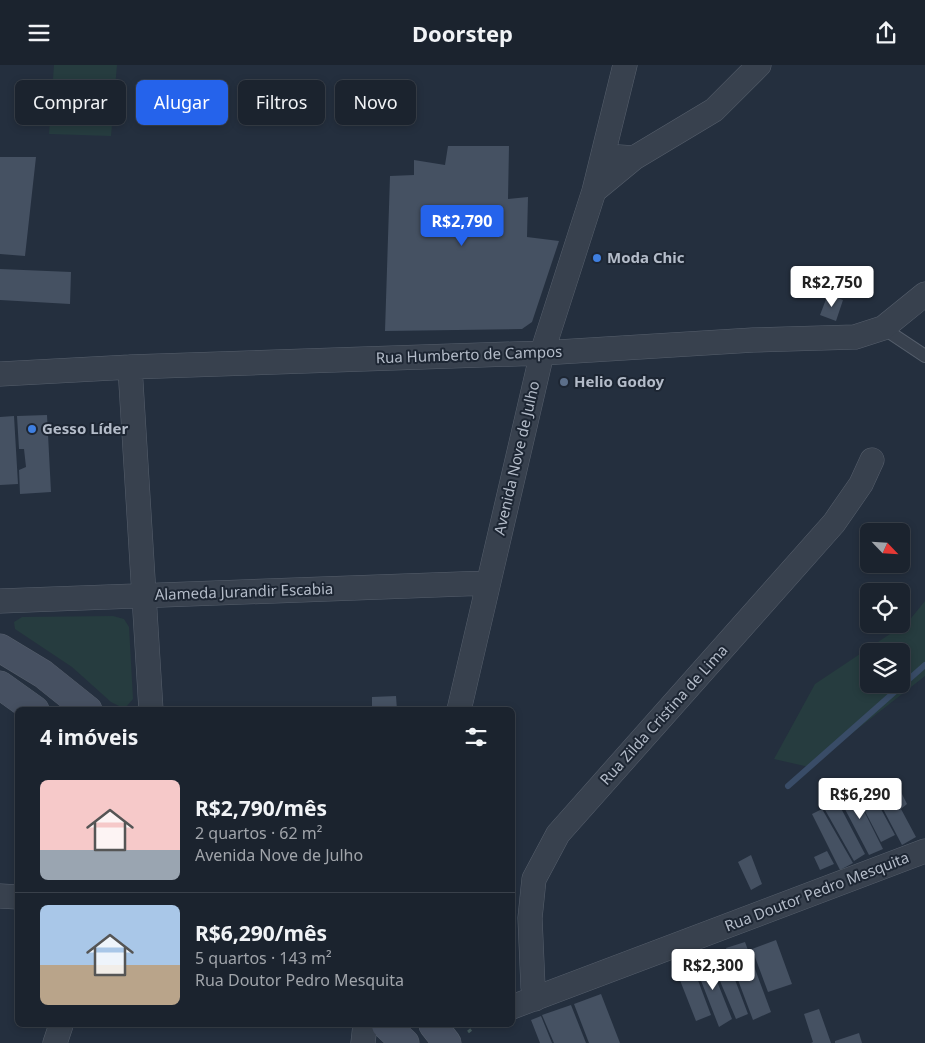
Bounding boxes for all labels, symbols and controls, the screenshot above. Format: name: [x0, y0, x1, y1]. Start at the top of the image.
text: Doorstep: [412, 18, 513, 48]
icon: menu: [25, 19, 53, 47]
icon: share: [872, 19, 900, 47]
chip: Comprar: [15, 80, 126, 125]
chip: Alugar: [136, 80, 228, 125]
chip: Filtros: [238, 80, 325, 125]
chip: Novo: [335, 80, 416, 125]
pin: R$2,790: [416, 205, 508, 247]
text: R$2,790: [432, 210, 492, 232]
place label: Moda Chic: [607, 247, 685, 267]
marker: Moda Chic: [591, 252, 603, 264]
pin: R$2,750: [786, 265, 878, 308]
text: R$2,750: [802, 271, 862, 293]
street label: Rua Humberto de Campos: [375, 341, 563, 367]
place label: Helio Godoy: [574, 371, 664, 391]
marker: Helio Godoy: [558, 376, 570, 388]
street label: Avenida Nove de Julho: [489, 379, 544, 537]
place label: Gesso Líder: [42, 418, 128, 438]
marker: Gesso Líder: [26, 423, 38, 435]
north arrow: [860, 523, 910, 573]
map controls: [860, 523, 910, 693]
street label: Alameda Jurandir Escabia: [154, 578, 334, 604]
button: locate: [860, 583, 910, 633]
street label: Rua Zilda Cristina de Lima: [595, 640, 732, 789]
button: layers: [860, 643, 910, 693]
text: 4 imóveis: [40, 723, 138, 751]
icon: filters: [462, 723, 490, 751]
pin: R$6,290: [814, 777, 906, 820]
text: R$6,290: [830, 783, 890, 805]
text: R$2,790/mês: [195, 794, 327, 822]
icon: home: [80, 800, 140, 860]
text: 2 quartos · 62 m²: [195, 822, 322, 844]
text: Avenida Nove de Julho: [195, 844, 363, 866]
street label: Rua Doutor Pedro Mesquita: [722, 847, 912, 935]
text: R$6,290/mês: [195, 919, 327, 947]
icon: home: [80, 925, 140, 985]
text: 5 quartos · 143 m²: [195, 947, 332, 969]
pin: R$2,300: [667, 949, 759, 991]
text: R$2,300: [683, 954, 743, 976]
text: Rua Doutor Pedro Mesquita: [195, 969, 404, 991]

